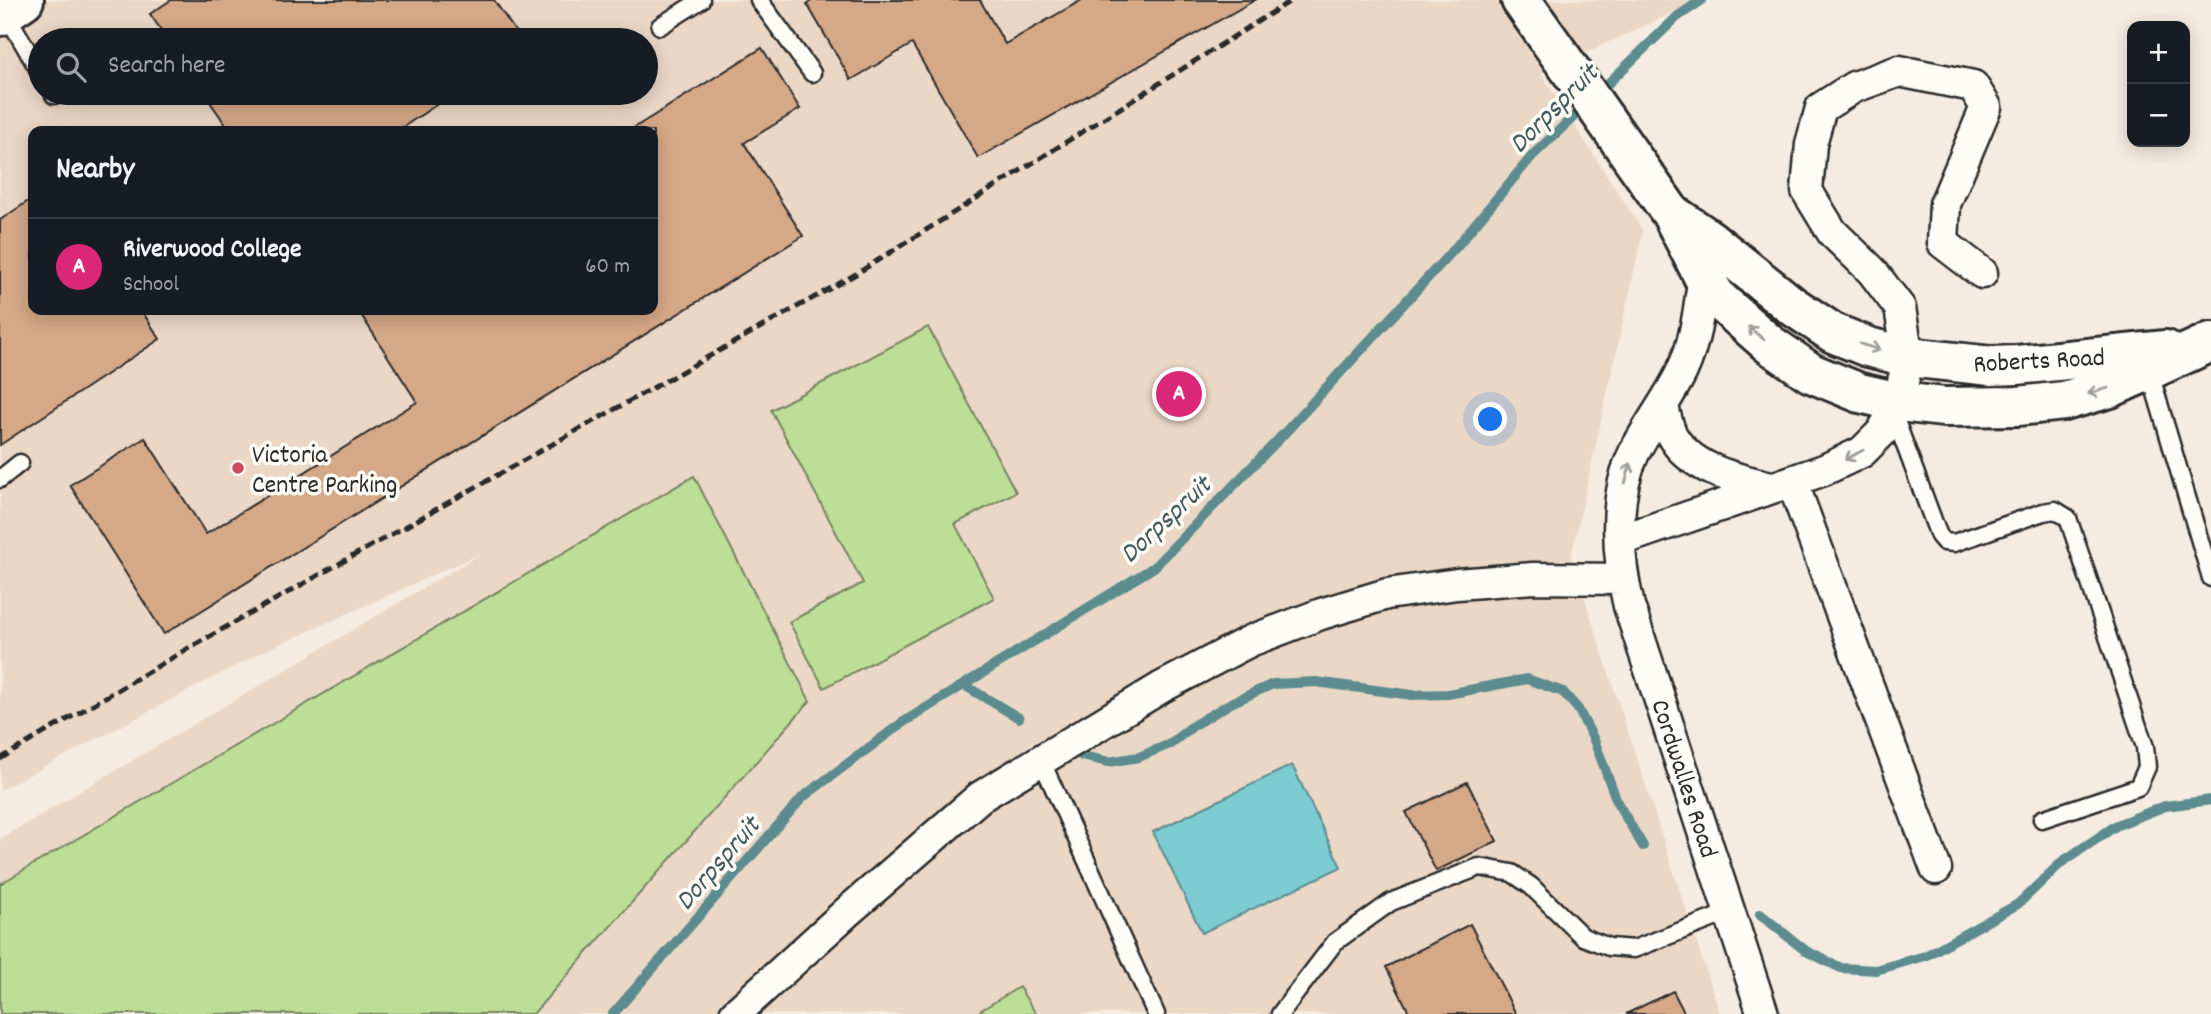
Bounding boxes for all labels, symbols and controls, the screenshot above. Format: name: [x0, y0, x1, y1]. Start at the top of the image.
map controls: [2127, 21, 2190, 147]
button: +: [2127, 21, 2190, 84]
search box: [28, 28, 658, 105]
icon: search: [52, 48, 90, 86]
text: Search here: [108, 48, 226, 85]
water label: Dorpspruit: [1502, 55, 1611, 165]
button: −: [2127, 84, 2190, 147]
text: Nearby: [56, 150, 134, 193]
text: Riverwood College: [123, 232, 301, 269]
text: A: [73, 251, 85, 284]
text: 60 m: [585, 251, 630, 284]
text: School: [123, 269, 179, 302]
one-way arrow: [1747, 325, 1765, 341]
one-way arrow: [1859, 341, 1881, 354]
street label: Roberts Road: [1972, 341, 2106, 384]
pin: A: [1156, 368, 1202, 420]
one-way arrow: [2088, 385, 2110, 398]
your location: [1473, 402, 1507, 436]
place label: Victoria Centre Parking: [252, 438, 397, 505]
one-way arrow: [1845, 448, 1865, 462]
marker: Victoria Centre Parking: [230, 460, 246, 476]
one-way arrow: [1622, 462, 1635, 485]
water label: Dorpspruit: [1113, 467, 1224, 575]
street label: Cordwalles Road: [1640, 695, 1726, 863]
water label: Dorpspruit: [668, 808, 774, 921]

